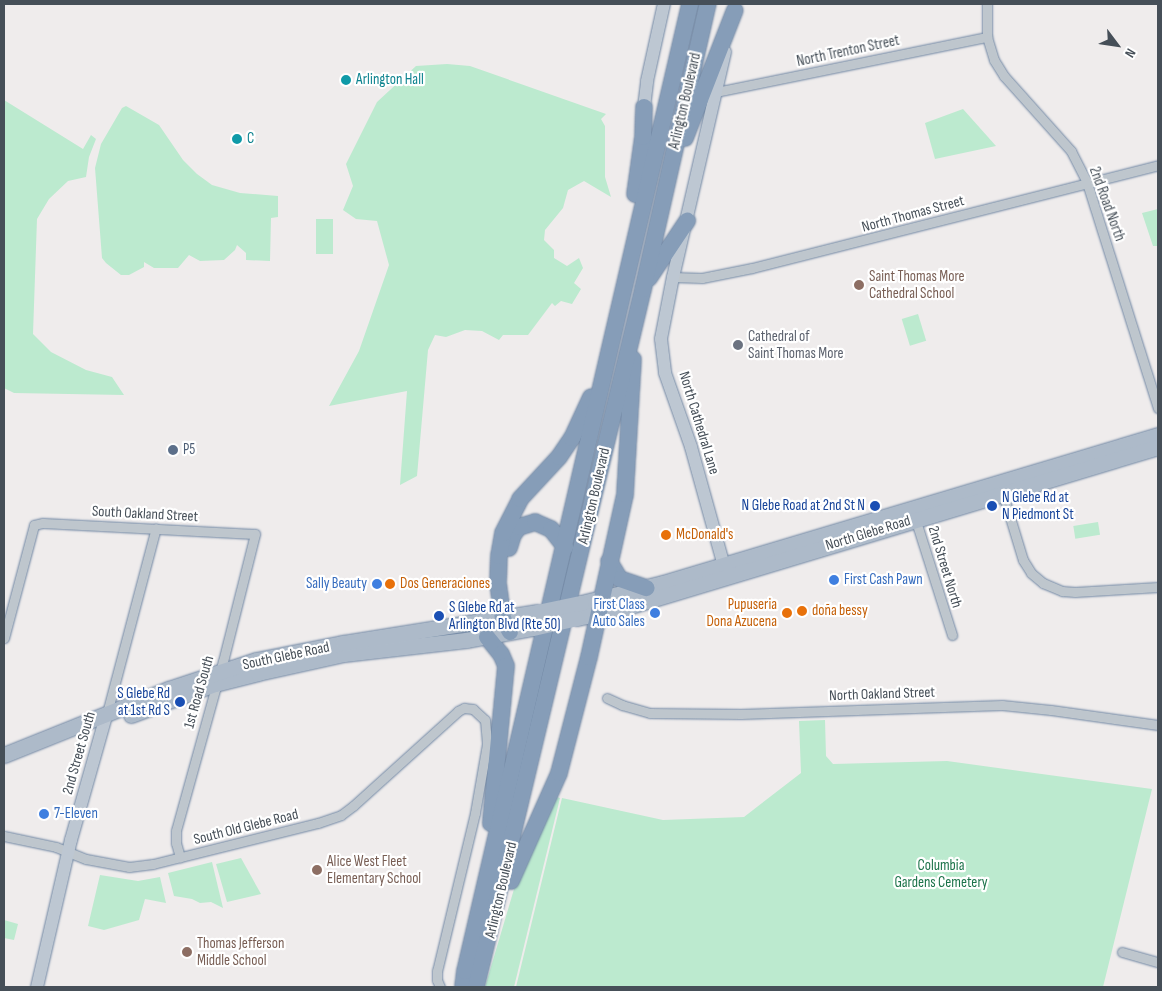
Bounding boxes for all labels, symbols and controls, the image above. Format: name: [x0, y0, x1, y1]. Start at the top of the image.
north arrow: [1092, 20, 1142, 70]
street label: North Trenton Street: [795, 31, 901, 71]
text: N: [1121, 45, 1140, 61]
street label: Arlington Boulevard: [665, 51, 705, 151]
place label: Arlington Hall: [356, 71, 424, 89]
marker: Arlington Hall: [340, 74, 352, 86]
place label: C: [247, 130, 254, 148]
marker: C: [231, 133, 243, 145]
street label: 2nd Road North: [1085, 164, 1129, 244]
street label: North Thomas Street: [860, 192, 966, 236]
place label: Saint Thomas More Cathedral School: [869, 267, 964, 302]
marker: Saint Thomas More Cathedral School: [853, 279, 865, 291]
place label: Cathedral of Saint Thomas More: [748, 327, 843, 362]
marker: Cathedral of Saint Thomas More: [732, 339, 744, 351]
street label: North Cathedral Lane: [675, 369, 723, 477]
place label: P5: [183, 441, 195, 459]
marker: P5: [167, 444, 179, 456]
street label: Arlington Boulevard: [574, 446, 614, 546]
place label: N Glebe Rd at N Piedmont St: [1002, 488, 1074, 523]
place label: N Glebe Road at 2nd St N: [742, 497, 865, 515]
marker: N Glebe Road at 2nd St N: [869, 500, 881, 512]
marker: N Glebe Rd at N Piedmont St: [986, 500, 998, 512]
street label: South Oakland Street: [91, 502, 199, 526]
street label: North Glebe Road: [823, 512, 913, 554]
street label: 2nd Street North: [924, 524, 966, 610]
place label: McDonald's: [676, 526, 733, 544]
marker: McDonald's: [660, 529, 672, 541]
place label: First Cash Pawn: [844, 571, 923, 589]
marker: First Cash Pawn: [828, 574, 840, 586]
place label: Sally Beauty: [306, 575, 367, 593]
place label: Dos Generaciones: [400, 575, 490, 593]
marker: Sally Beauty: [371, 578, 383, 590]
marker: Dos Generaciones: [384, 578, 396, 590]
place label: First Class Auto Sales: [593, 595, 645, 630]
place label: Pupuseria Dona Azucena: [706, 595, 777, 630]
place label: S Glebe Rd at Arlington Blvd (Rte 50): [449, 598, 561, 633]
place label: doña bessy: [812, 602, 868, 620]
marker: doña bessy: [796, 605, 808, 617]
marker: First Class Auto Sales: [649, 607, 661, 619]
marker: Pupuseria Dona Azucena: [781, 607, 793, 619]
marker: S Glebe Rd at Arlington Blvd (Rte 50): [433, 610, 445, 622]
street label: South Glebe Road: [241, 638, 331, 674]
street label: 1st Road South: [180, 654, 218, 730]
street label: North Oakland Street: [829, 683, 935, 705]
place label: S Glebe Rd at 1st Rd S: [117, 684, 170, 719]
marker: S Glebe Rd at 1st Rd S: [174, 696, 186, 708]
street label: 2nd Street South: [59, 710, 99, 796]
place label: 7-Eleven: [54, 805, 98, 823]
street label: South Old Glebe Road: [192, 805, 300, 849]
marker: 7-Eleven: [38, 808, 50, 820]
street label: Arlington Boulevard: [481, 840, 521, 940]
place label: Alice West Fleet Elementary School: [327, 852, 421, 887]
park label: Columbia Gardens Cemetery: [894, 856, 988, 891]
marker: Alice West Fleet Elementary School: [311, 864, 323, 876]
place label: Thomas Jefferson Middle School: [197, 934, 284, 969]
marker: Thomas Jefferson Middle School: [181, 946, 193, 958]

